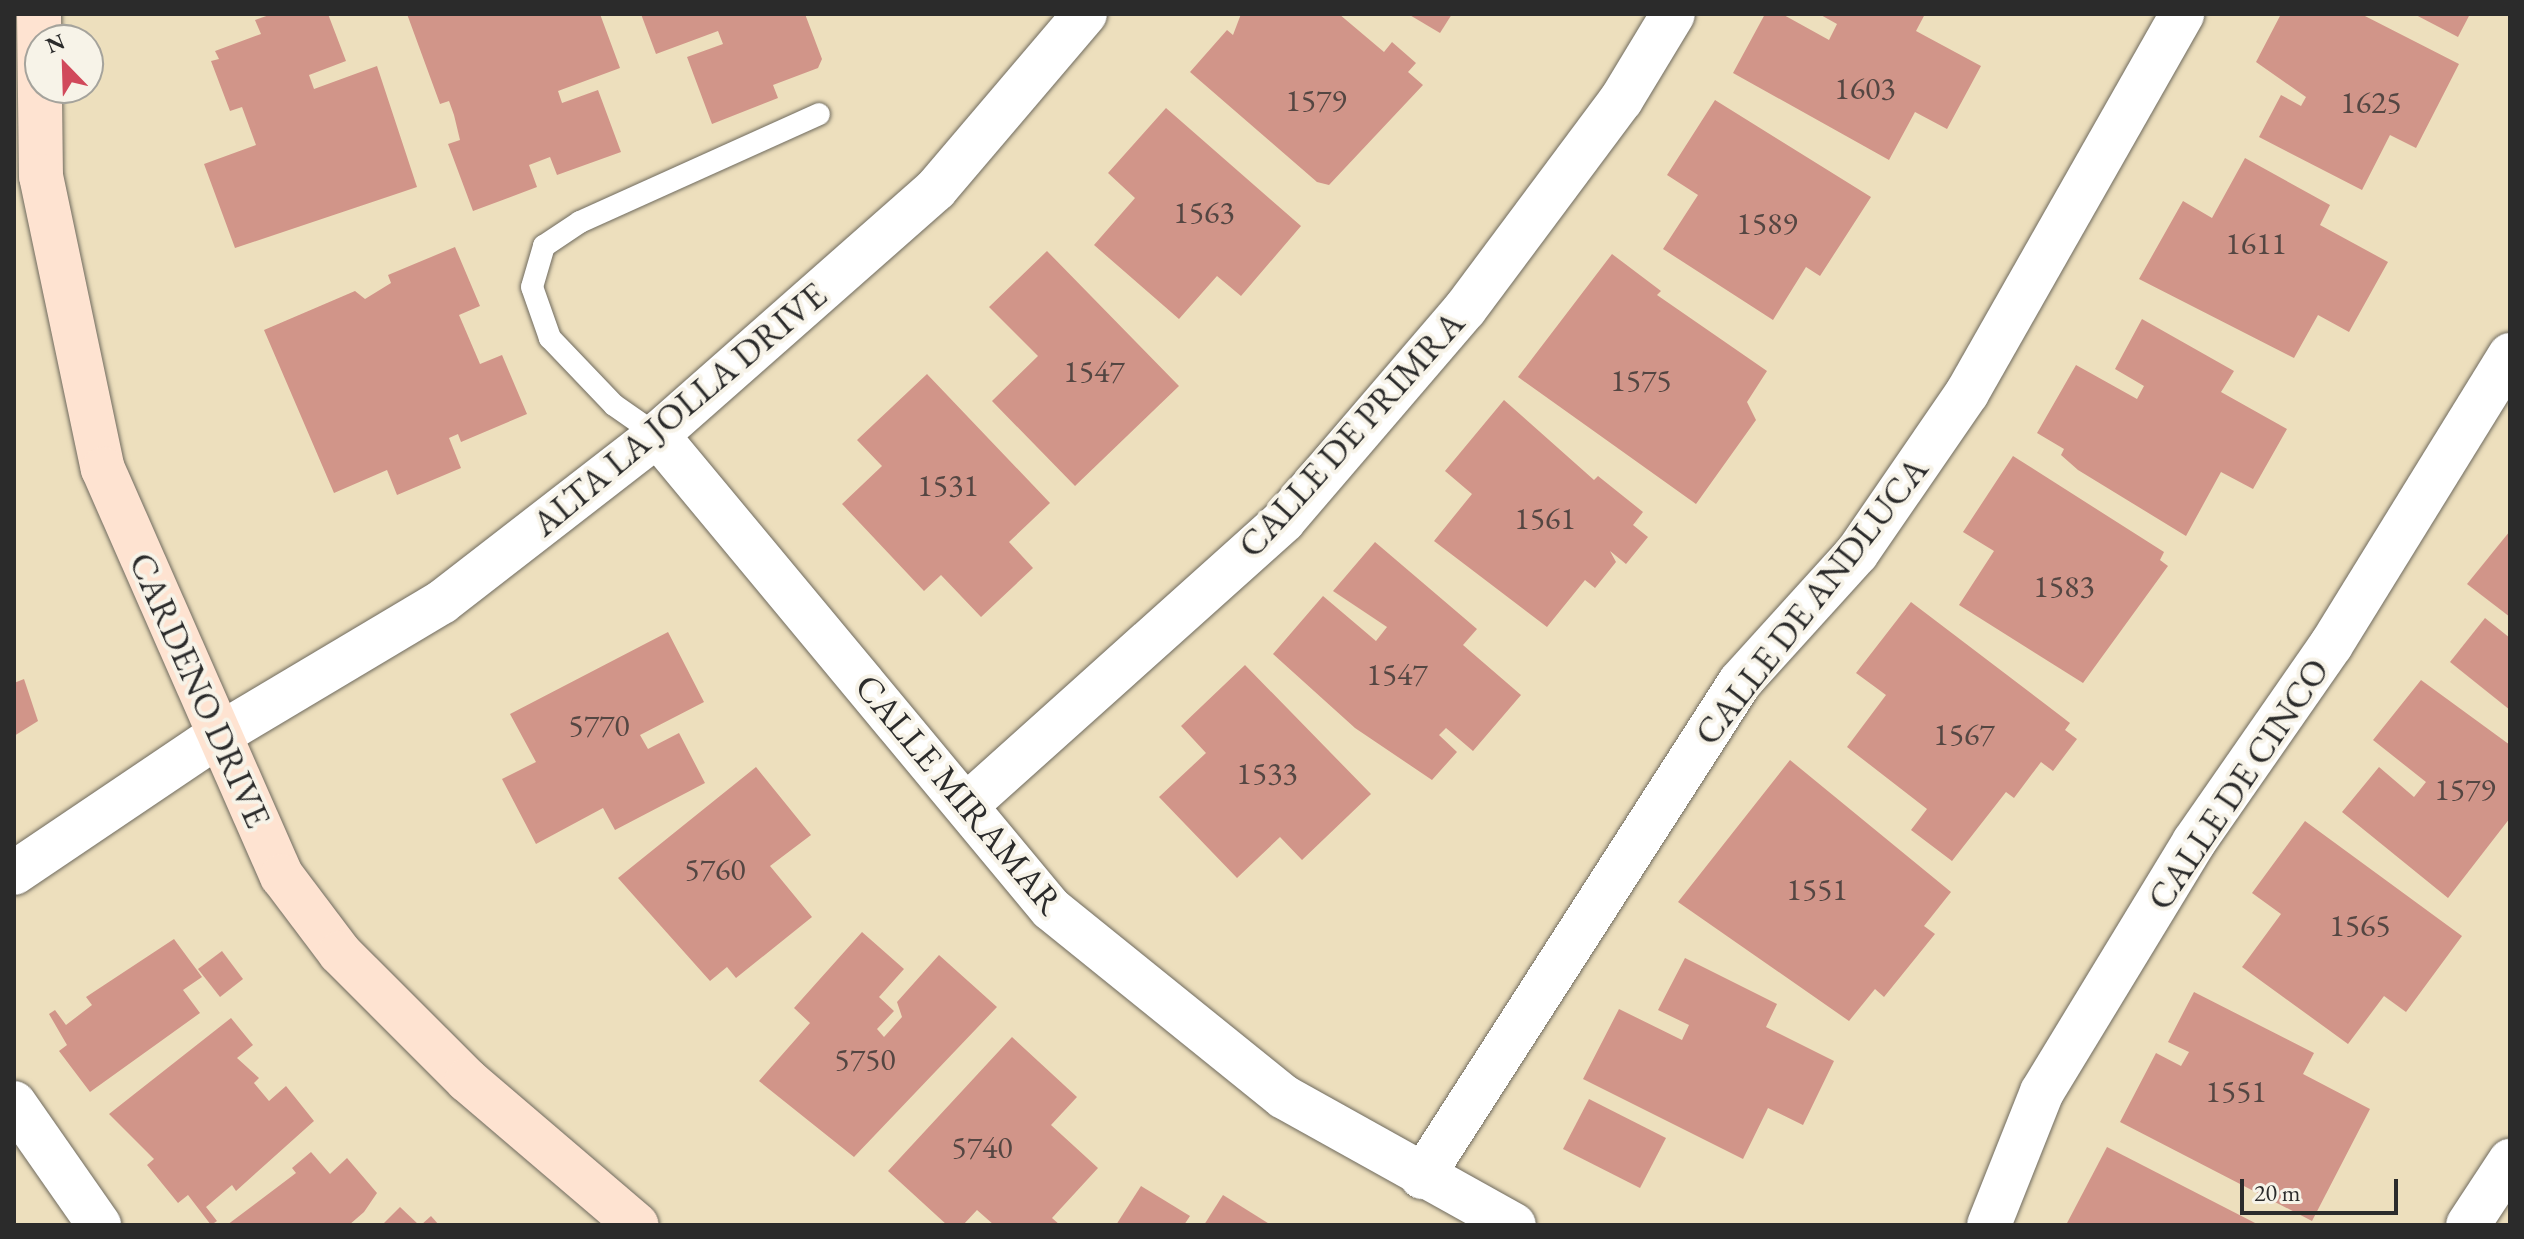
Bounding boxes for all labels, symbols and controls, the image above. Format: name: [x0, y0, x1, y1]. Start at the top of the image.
north arrow: [24, 24, 104, 104]
text: N: [41, 26, 69, 60]
house number: 1603: [1834, 69, 1896, 107]
house number: 1579: [1285, 81, 1347, 119]
house number: 1625: [2340, 83, 2402, 121]
house number: 1563: [1173, 193, 1235, 231]
house number: 1589: [1736, 204, 1798, 242]
house number: 1611: [2225, 224, 2287, 262]
street label: ALTA LA JOLLA DRIVE: [523, 273, 835, 545]
street label: CALLE DE PRIMRA: [1229, 302, 1473, 566]
house number: 1547: [1063, 352, 1125, 390]
house number: 1575: [1610, 361, 1672, 399]
street label: CALLE DE ANDLUCA: [1685, 448, 1937, 754]
house number: 1531: [917, 466, 979, 504]
house number: 1561: [1514, 499, 1576, 537]
street label: CARDENO DRIVE: [120, 546, 280, 834]
house number: 1583: [2033, 567, 2095, 605]
street label: CALLE DE CINCO: [2138, 650, 2338, 918]
house number: 1547: [1366, 655, 1428, 693]
street label: CALLE MIRAMAR: [846, 665, 1072, 923]
house number: 5770: [568, 706, 630, 744]
house number: 1567: [1933, 715, 1995, 753]
house number: 1533: [1236, 754, 1298, 792]
house number: 1579: [2434, 770, 2496, 808]
house number: 5760: [684, 850, 746, 888]
house number: 1551: [1786, 870, 1848, 908]
house number: 1565: [2329, 906, 2391, 944]
house number: 5750: [834, 1040, 896, 1078]
house number: 1551: [2205, 1072, 2267, 1110]
house number: 5740: [951, 1128, 1013, 1166]
scale bar: [2244, 1163, 2402, 1213]
text: 20 m: [2254, 1177, 2301, 1208]

